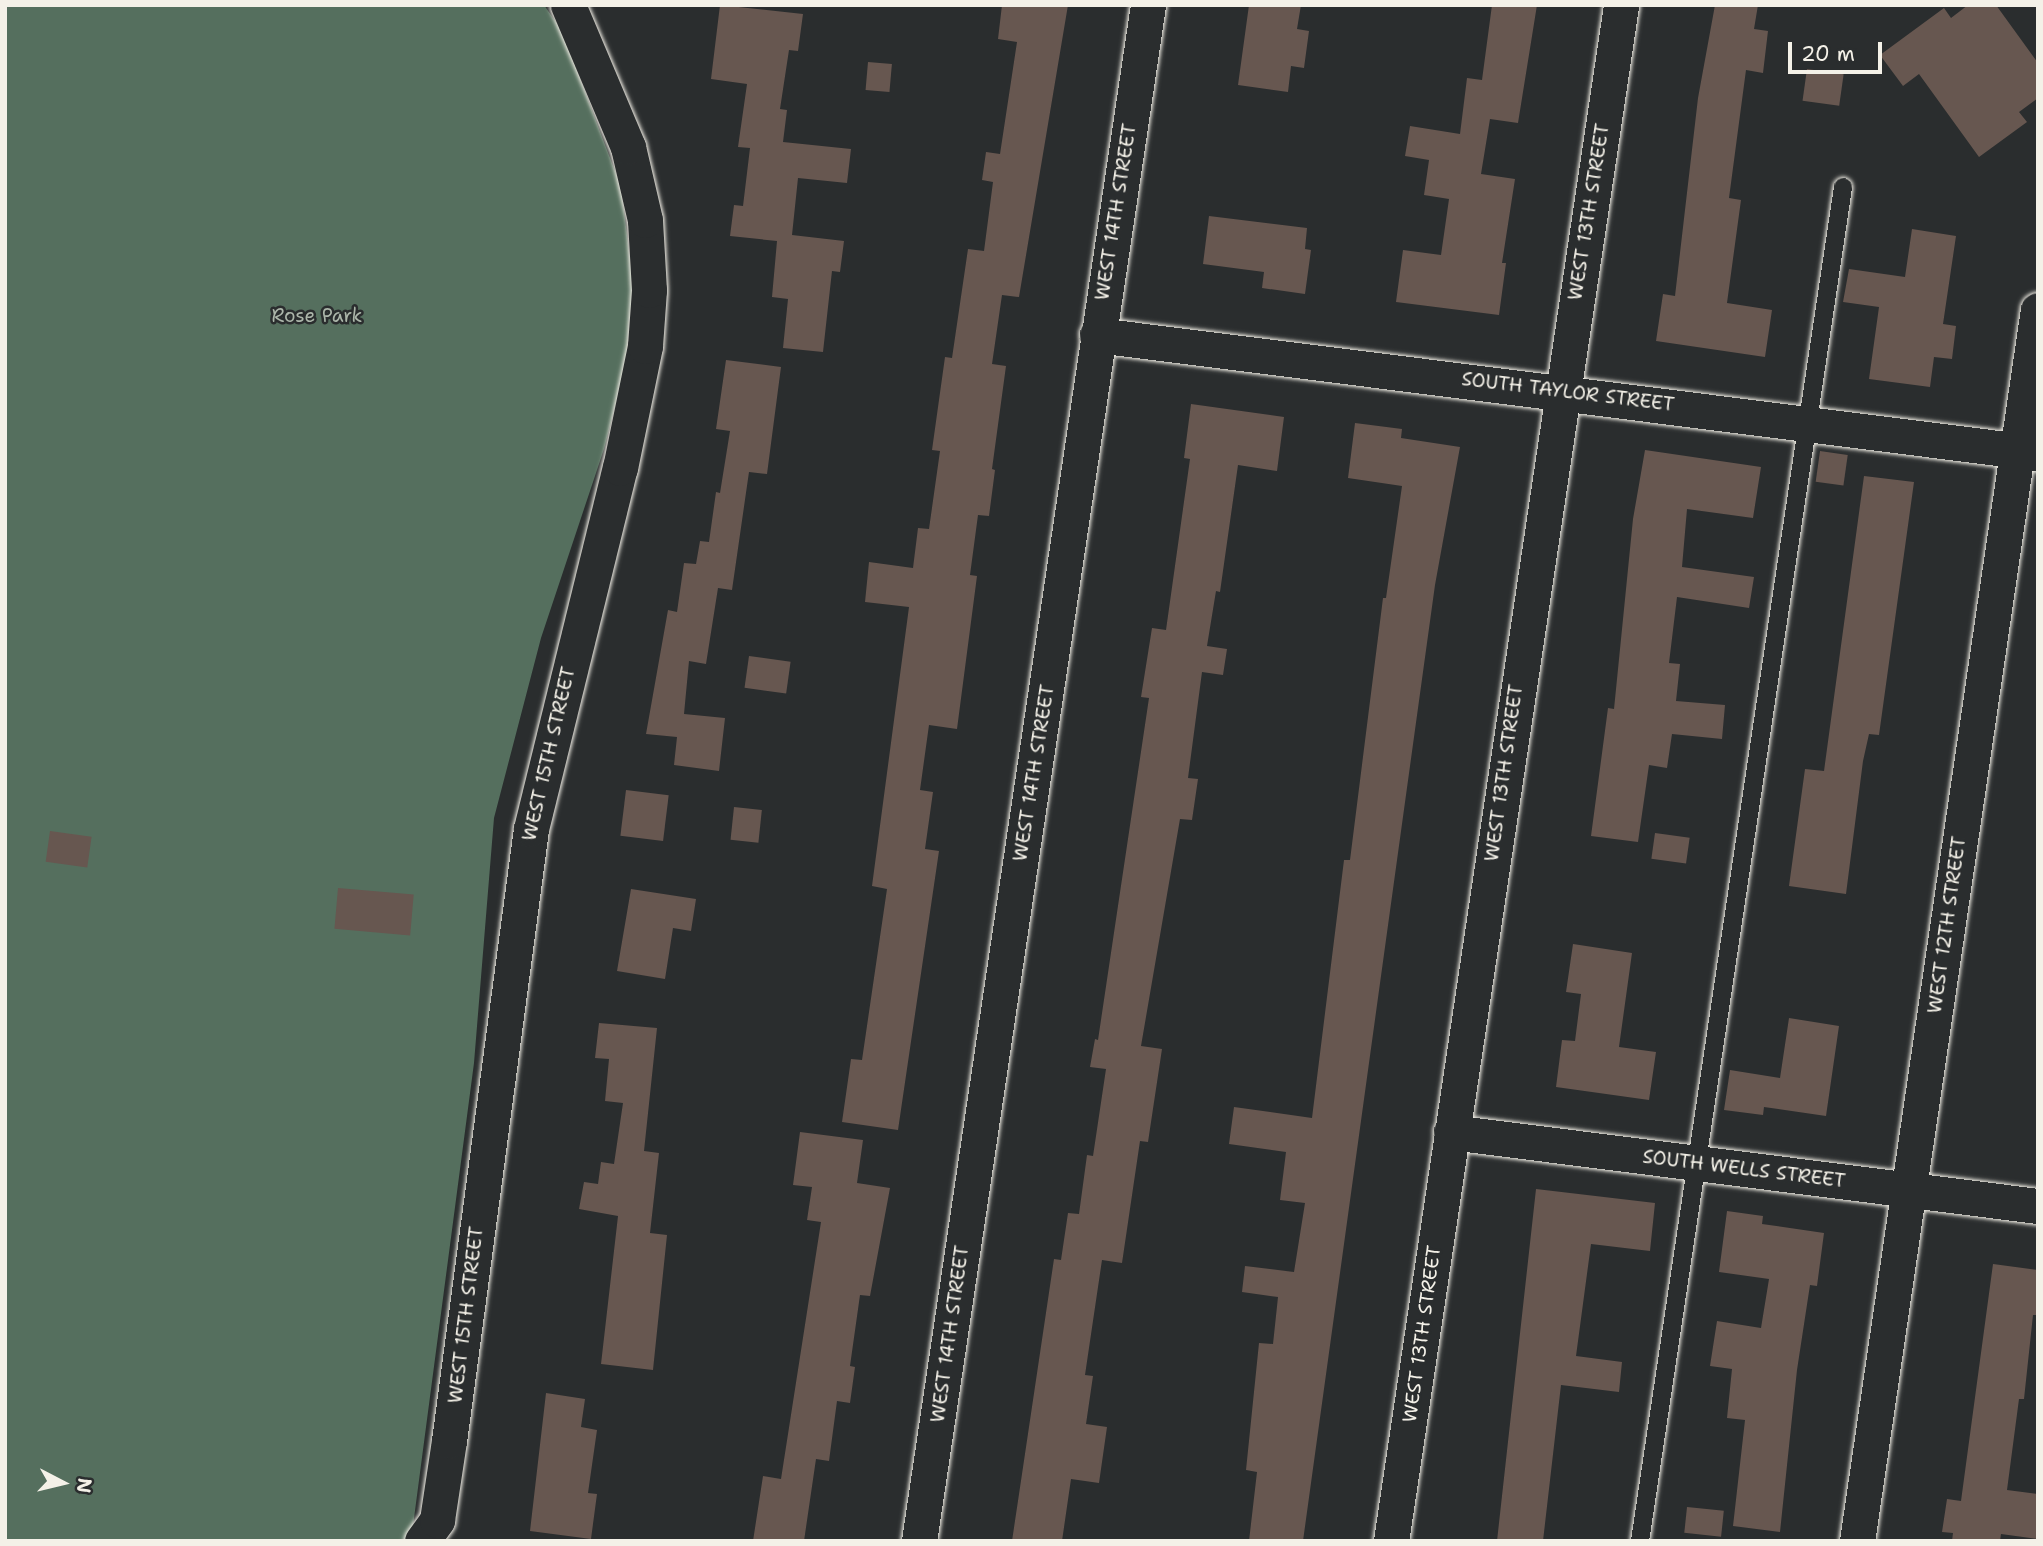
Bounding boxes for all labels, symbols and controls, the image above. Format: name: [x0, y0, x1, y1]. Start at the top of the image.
scale bar: [1791, 28, 1885, 72]
text: 20 m: [1801, 40, 1855, 68]
street label: WEST 14TH STREET: [1091, 122, 1141, 302]
street label: WEST 13TH STREET: [1564, 122, 1614, 302]
park label: Rose Park: [272, 305, 362, 327]
street label: SOUTH TAYLOR STREET: [1460, 368, 1676, 416]
street label: WEST 15TH STREET: [518, 665, 580, 843]
street label: WEST 14TH STREET: [1009, 683, 1059, 863]
street label: WEST 13TH STREET: [1480, 683, 1528, 863]
street label: WEST 12TH STREET: [1923, 835, 1971, 1015]
street label: SOUTH WELLS STREET: [1641, 1145, 1847, 1193]
street label: WEST 15TH STREET: [444, 1225, 488, 1405]
street label: WEST 14TH STREET: [926, 1244, 974, 1424]
street label: WEST 13TH STREET: [1398, 1244, 1446, 1424]
north arrow: [28, 1448, 98, 1518]
text: N: [71, 1477, 98, 1495]

